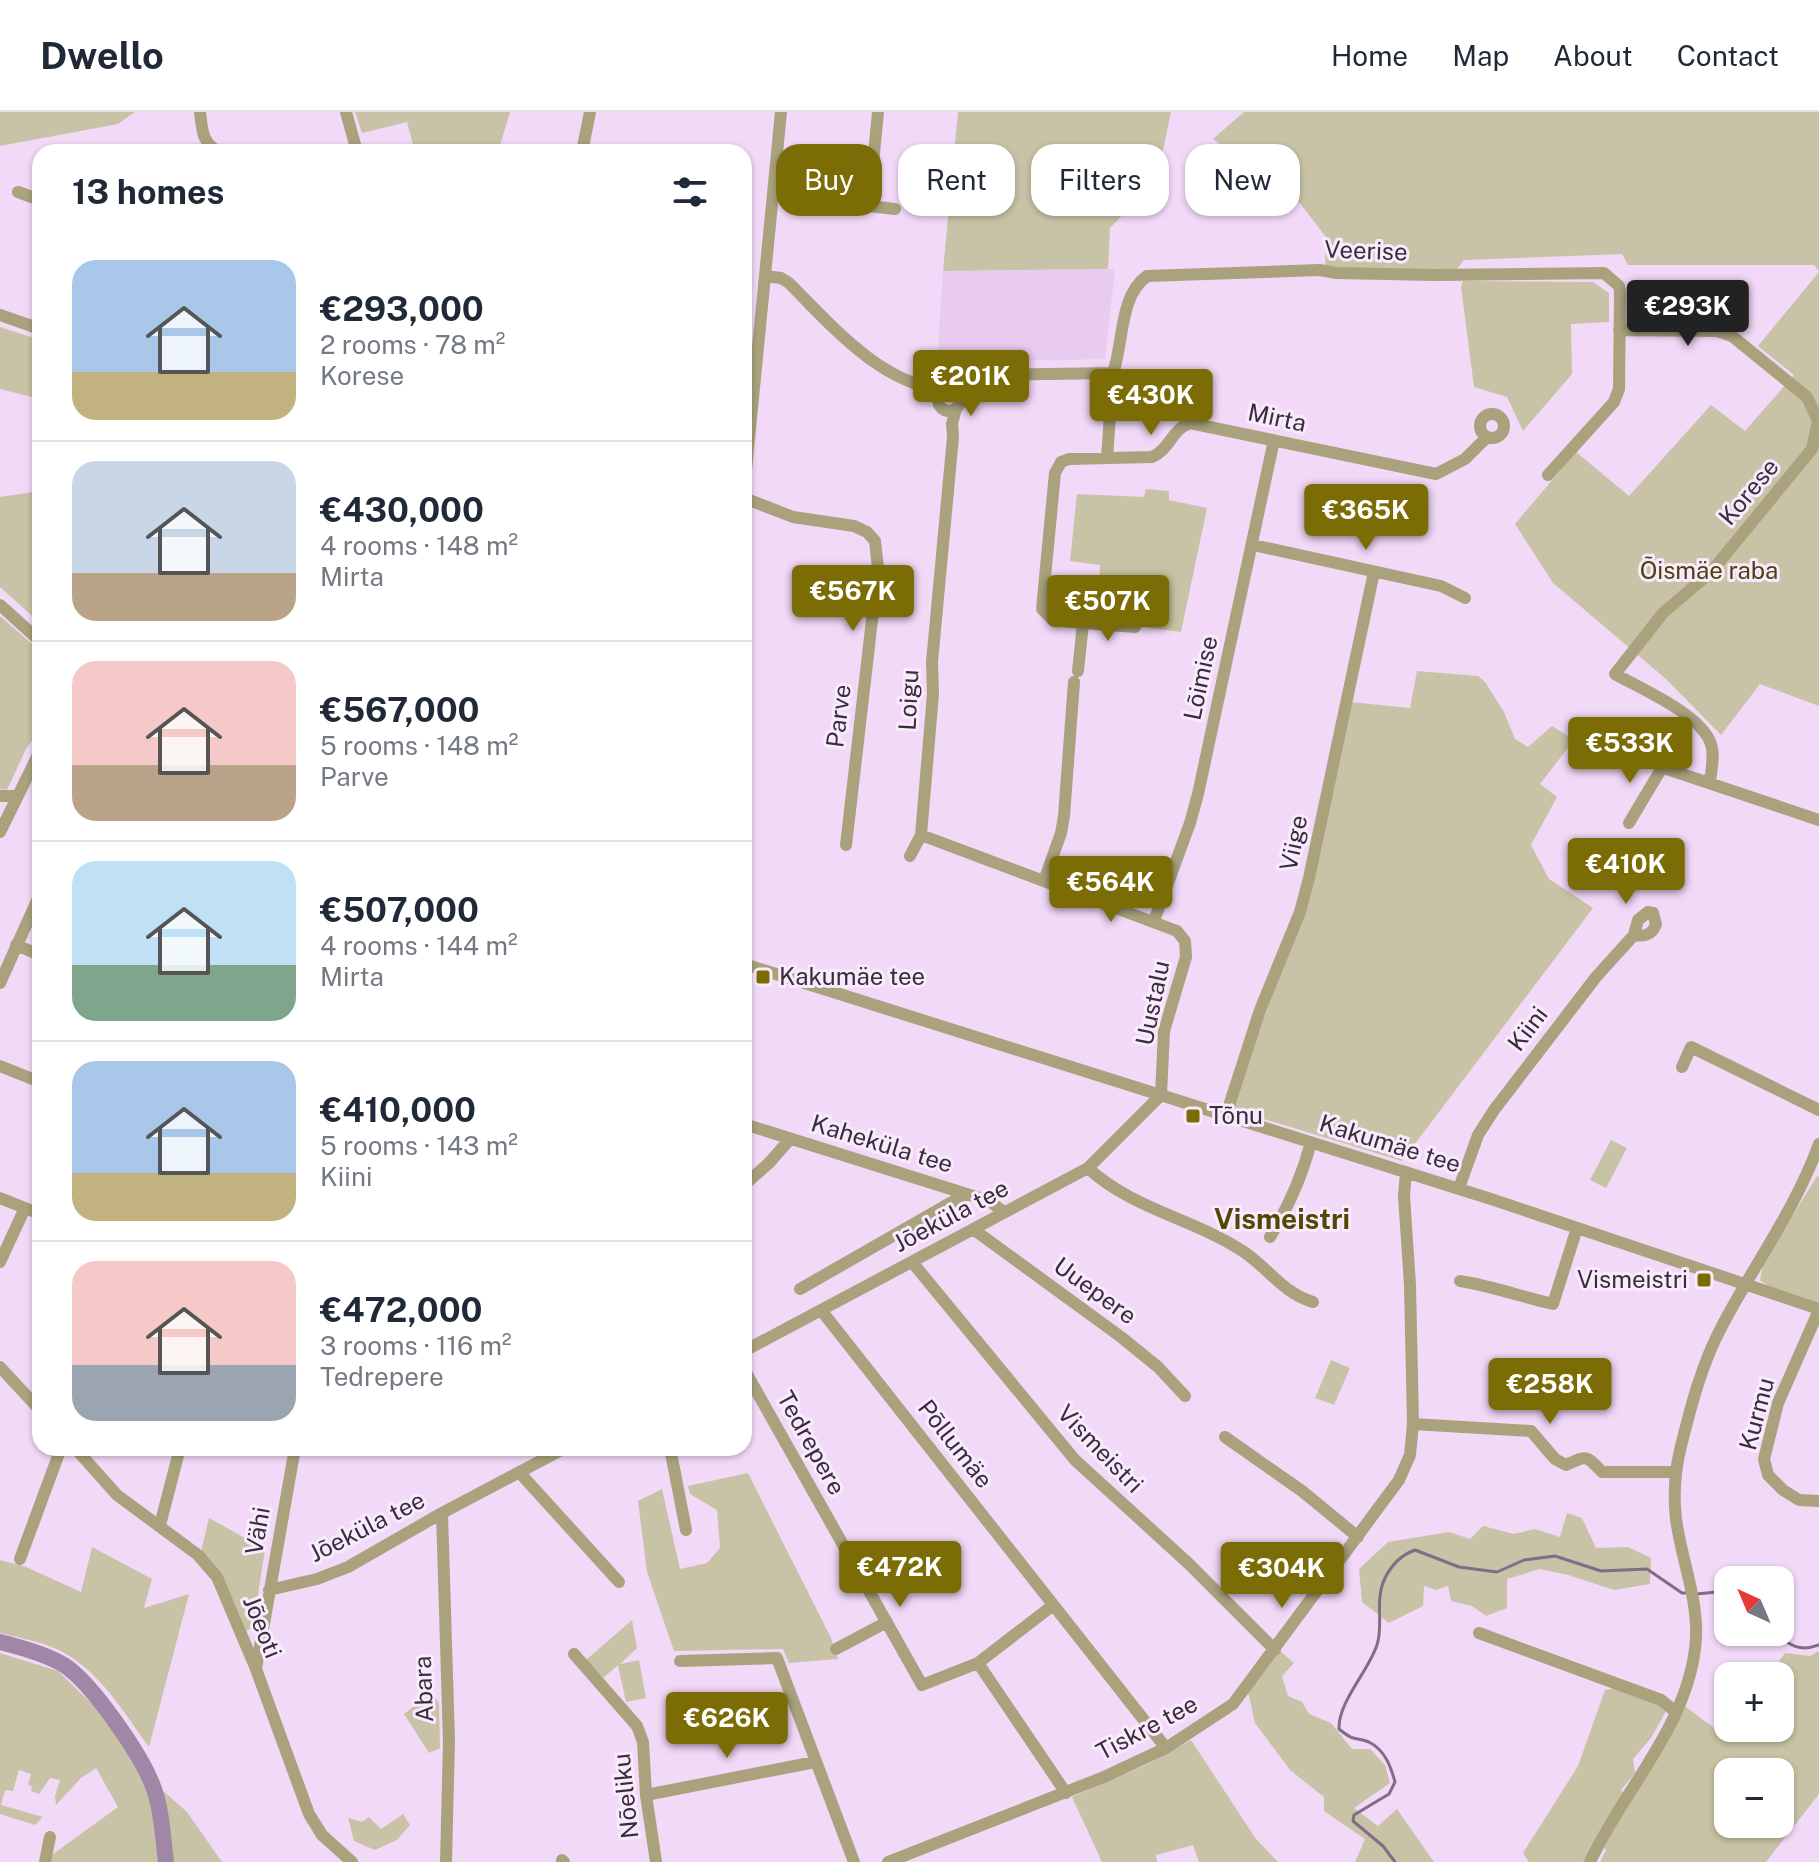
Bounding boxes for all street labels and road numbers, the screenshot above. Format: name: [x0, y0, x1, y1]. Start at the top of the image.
street label: Veerise: [1324, 235, 1408, 265]
street label: Mirta: [1245, 397, 1309, 437]
street label: Korese: [1713, 453, 1784, 530]
street label: Lõimise: [1177, 633, 1223, 723]
street label: Loigu: [892, 669, 924, 731]
street label: Parve: [820, 683, 856, 749]
street label: Viige: [1273, 812, 1313, 873]
street label: Uustalu: [1129, 958, 1175, 1048]
street label: Kiini: [1501, 1001, 1553, 1056]
street label: Kaheküla tee: [808, 1108, 956, 1178]
street label: Kakumäe tee: [1316, 1108, 1464, 1178]
street label: Jõeküla tee: [888, 1173, 1013, 1257]
street label: Uuepere: [1049, 1251, 1142, 1329]
street label: Kurmu: [1733, 1374, 1779, 1453]
street label: Tedrepere: [772, 1386, 852, 1499]
street label: Põllumäe: [913, 1394, 999, 1493]
street label: Vismeistri: [1052, 1399, 1149, 1498]
street label: Jõeküla tee: [304, 1485, 429, 1567]
street label: Vähi: [239, 1505, 275, 1557]
street label: Jõeoti: [238, 1591, 288, 1662]
street label: Abara: [408, 1655, 438, 1723]
street label: Tiskre tee: [1091, 1689, 1202, 1765]
street label: Nõeliku: [607, 1752, 643, 1840]

